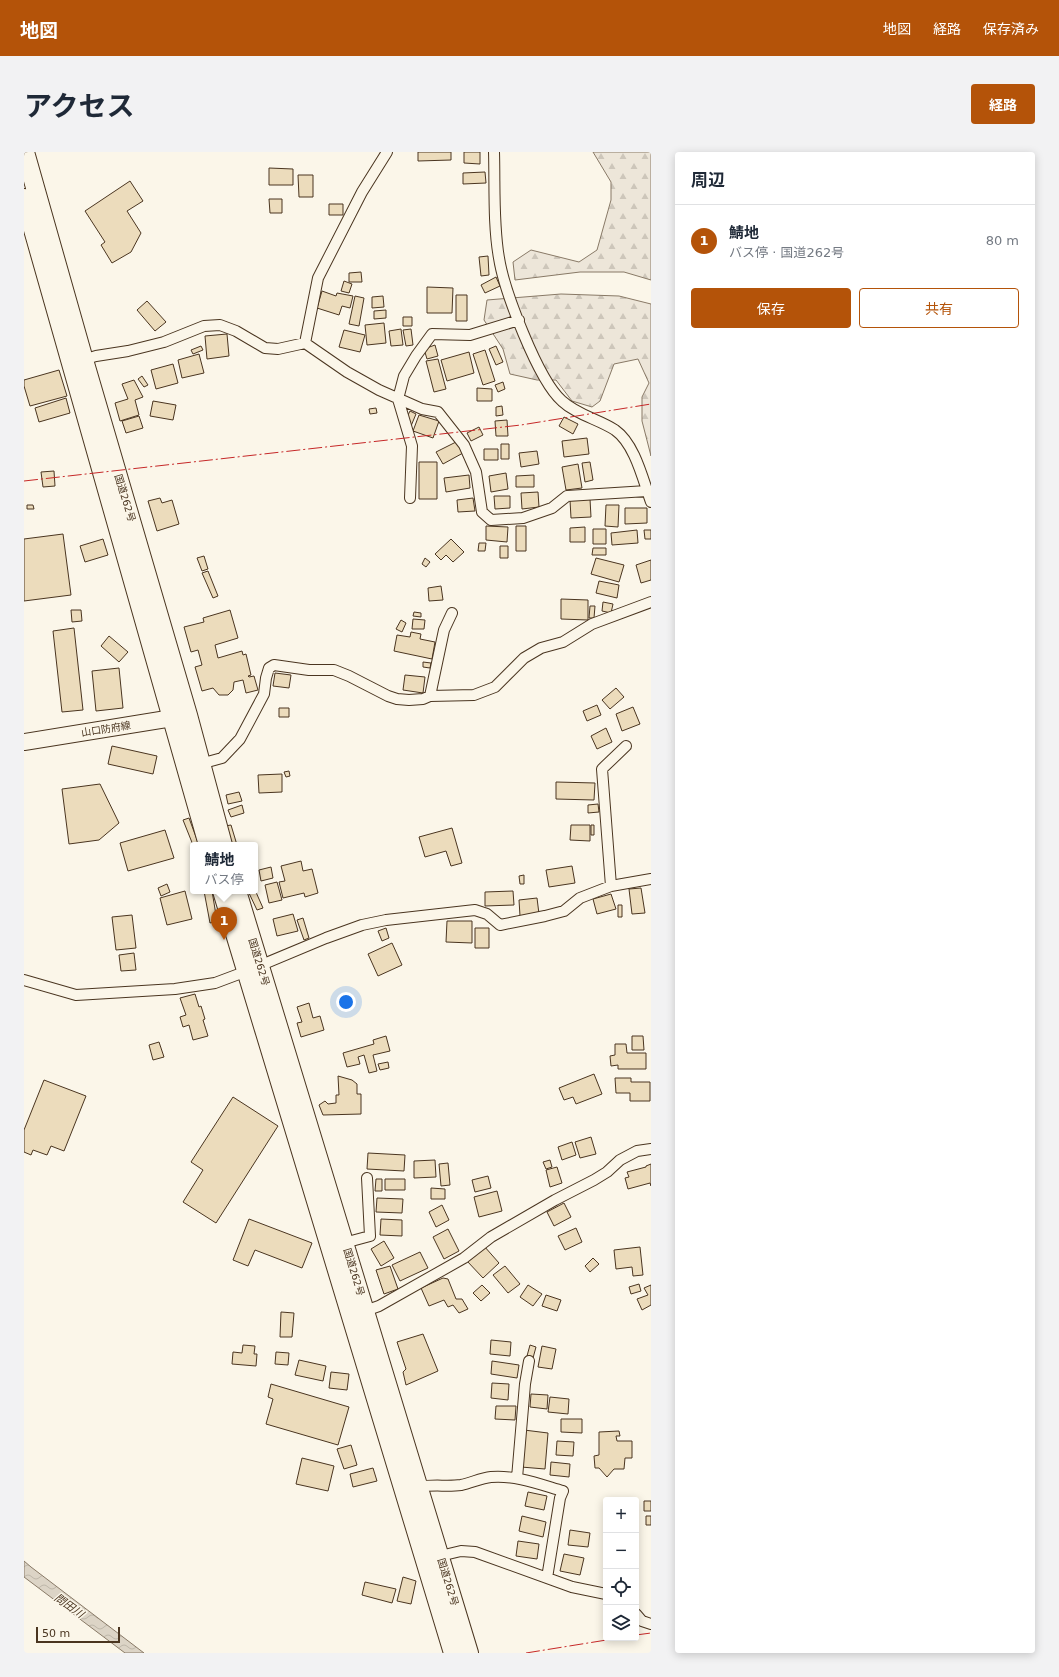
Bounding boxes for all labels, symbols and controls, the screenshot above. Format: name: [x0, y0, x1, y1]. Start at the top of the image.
text: 地図: [20, 19, 58, 41]
text: 地図: [883, 21, 911, 37]
text: 経路: [933, 21, 961, 37]
text: 保存済み: [983, 21, 1039, 37]
button: 経路: [971, 84, 1035, 124]
text: アクセス: [24, 90, 135, 123]
text: 周辺: [691, 170, 725, 190]
text: 鯖地: [729, 224, 759, 242]
text: 1: [699, 233, 709, 248]
text: 80 m: [986, 233, 1019, 248]
text: バス停 · 国道262号: [729, 245, 844, 260]
button: 保存: [691, 288, 851, 328]
button: 共有: [859, 288, 1019, 328]
street label: 国道262号: [113, 473, 137, 523]
street label: 山口防府線: [80, 720, 132, 738]
popup: [190, 842, 258, 894]
text: 鯖地: [204, 851, 235, 869]
text: バス停: [204, 872, 244, 887]
pin: 1: [211, 907, 237, 940]
street label: 国道262号: [247, 937, 271, 987]
your location: [336, 992, 356, 1012]
street label: 国道262号: [342, 1247, 366, 1297]
map controls: [603, 1497, 639, 1641]
button: +: [603, 1497, 639, 1533]
button: −: [603, 1533, 639, 1569]
street label: 国道262号: [436, 1557, 460, 1607]
button: locate: [603, 1569, 639, 1605]
water label: 問田川: [52, 1591, 87, 1622]
button: layers: [603, 1605, 639, 1641]
scale bar: [36, 1625, 120, 1644]
text: 50 m: [42, 1627, 70, 1640]

